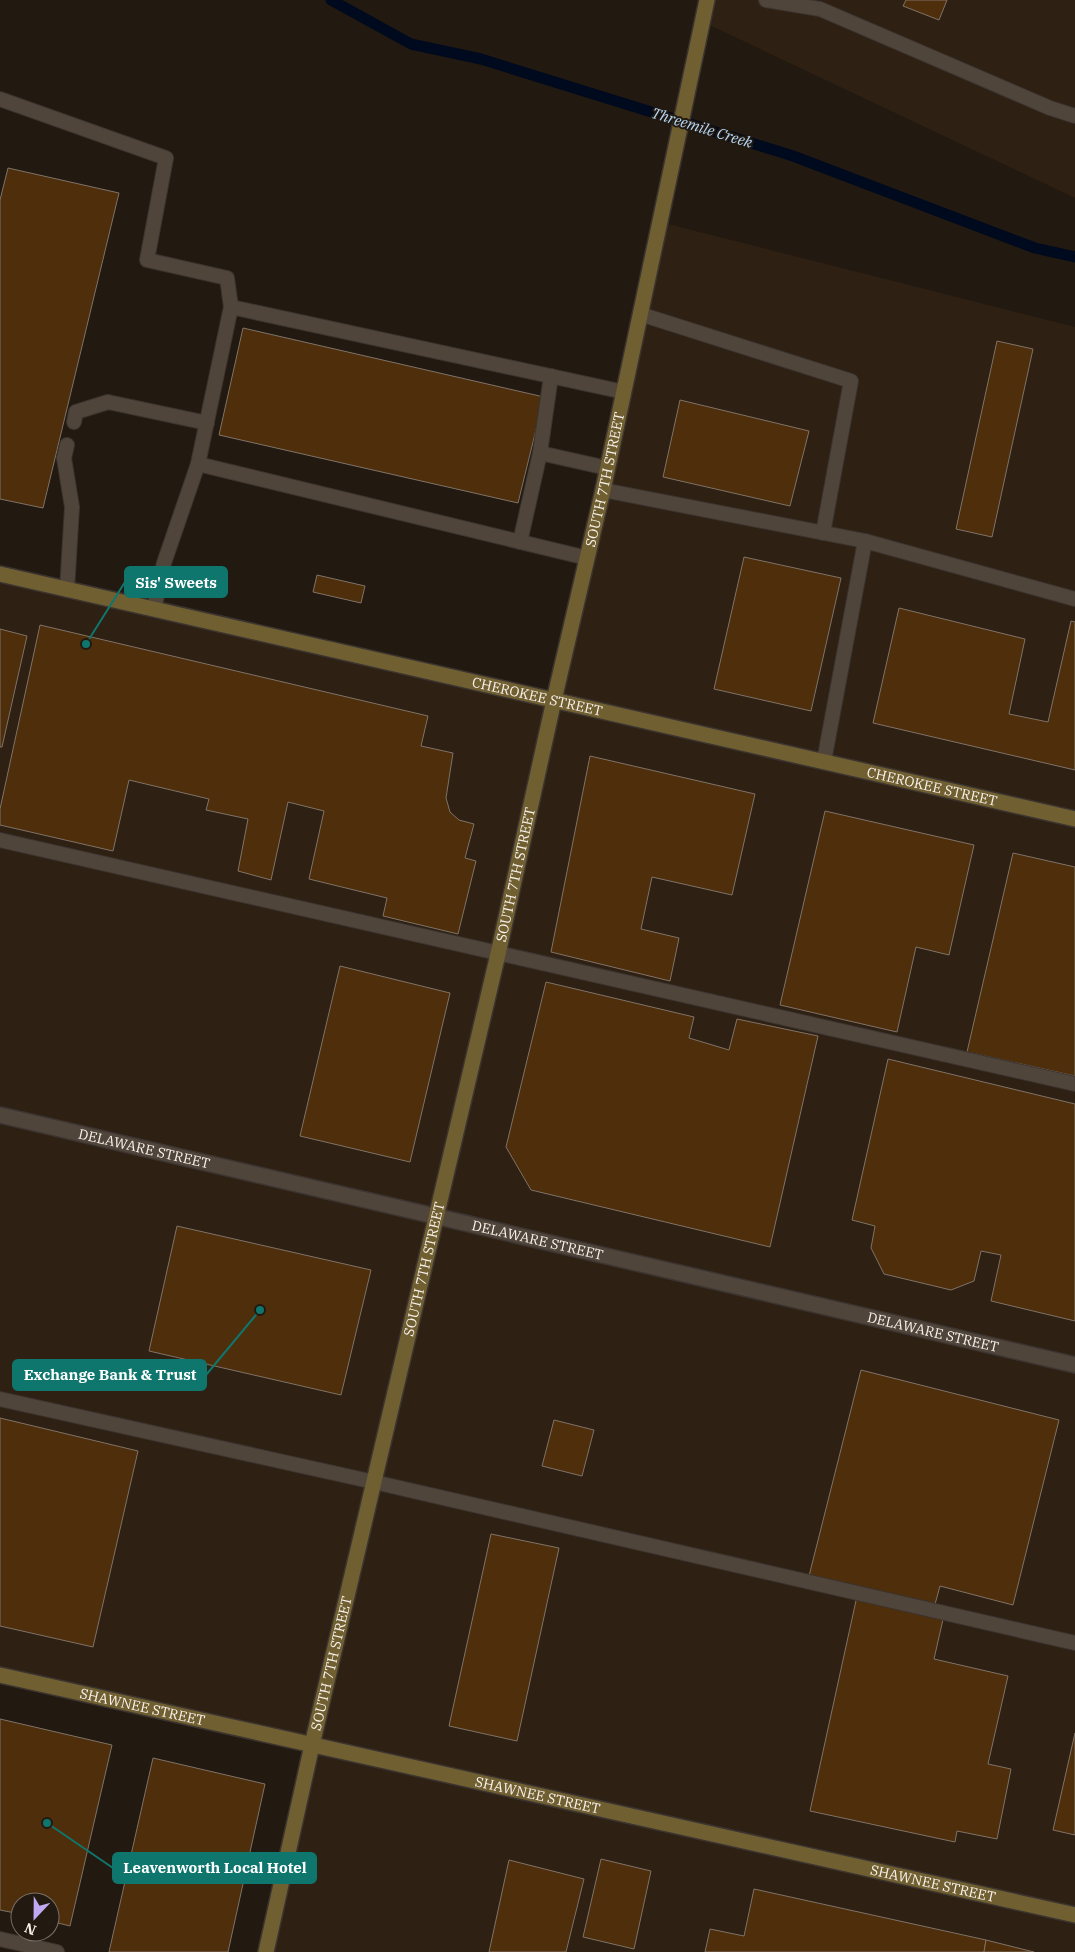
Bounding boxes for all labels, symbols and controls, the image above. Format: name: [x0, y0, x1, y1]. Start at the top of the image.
water label: Threemile Creek: [649, 103, 755, 152]
street label: SOUTH 7TH STREET: [581, 410, 628, 549]
callout: Sis' Sweets: [125, 567, 227, 597]
text: Sis' Sweets: [135, 573, 217, 592]
street label: CHEROKEE STREET: [470, 673, 604, 720]
street label: CHEROKEE STREET: [865, 763, 999, 810]
street label: SOUTH 7TH STREET: [492, 805, 539, 944]
street label: DELAWARE STREET: [77, 1125, 212, 1173]
street label: SOUTH 7TH STREET: [399, 1200, 448, 1338]
street label: DELAWARE STREET: [470, 1216, 605, 1264]
street label: DELAWARE STREET: [866, 1308, 1001, 1356]
callout: Exchange Bank & Trust: [13, 1360, 206, 1390]
text: Exchange Bank & Trust: [24, 1365, 197, 1384]
street label: SOUTH 7TH STREET: [307, 1594, 356, 1732]
street label: SHAWNEE STREET: [78, 1684, 207, 1730]
street label: SHAWNEE STREET: [473, 1772, 602, 1818]
callout: Leavenworth Local Hotel: [113, 1853, 316, 1883]
text: Leavenworth Local Hotel: [123, 1858, 307, 1877]
street label: SHAWNEE STREET: [869, 1861, 997, 1906]
north arrow: [10, 1892, 60, 1942]
text: N: [22, 1919, 39, 1939]

